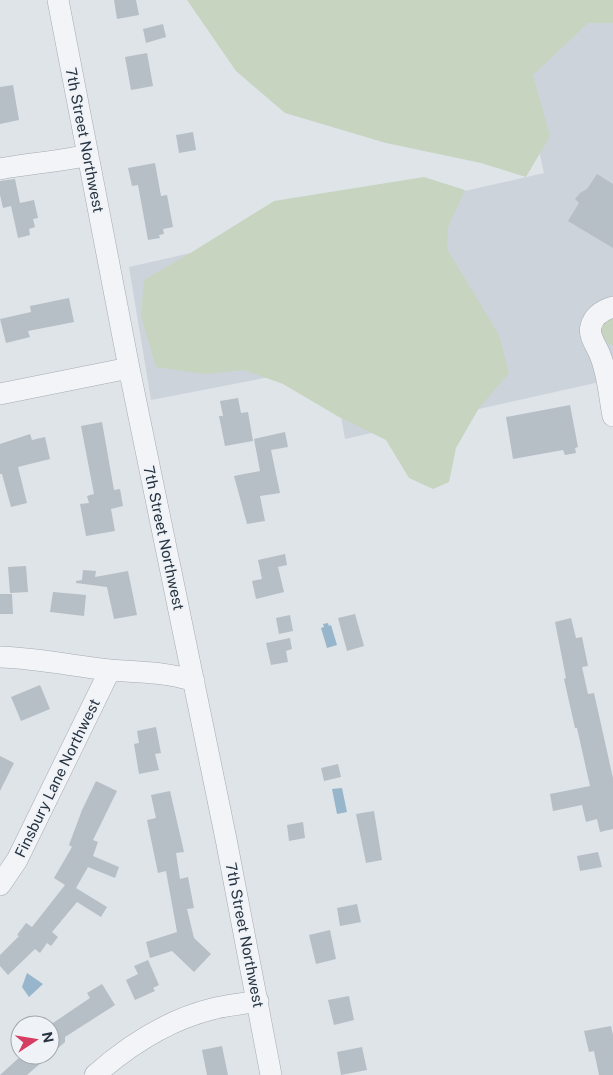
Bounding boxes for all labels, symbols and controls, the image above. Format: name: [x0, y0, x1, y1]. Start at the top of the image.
street label: 7th Street Northwest: [63, 66, 107, 214]
street label: 7th Street Northwest: [140, 464, 188, 612]
street label: Finsbury Lane Northwest: [11, 696, 103, 860]
street label: 7th Street Northwest: [223, 861, 267, 1009]
north arrow: [10, 1015, 60, 1065]
text: N: [39, 1030, 57, 1044]

